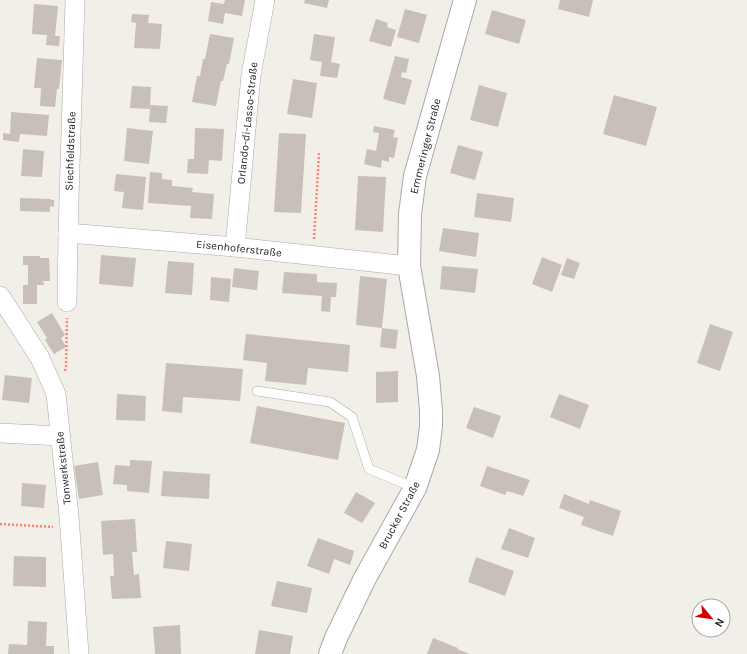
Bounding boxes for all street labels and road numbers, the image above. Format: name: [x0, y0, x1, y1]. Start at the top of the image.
street label: Orlando-di-Lasso-Straße: [235, 61, 260, 185]
street label: Emmeringer Straße: [407, 97, 444, 195]
street label: Siechfeldstraße: [63, 111, 78, 191]
street label: Eisenhoferstraße: [196, 238, 283, 259]
street label: Tonwerkstraße: [53, 430, 74, 505]
street label: Brucker Straße: [376, 479, 423, 551]

